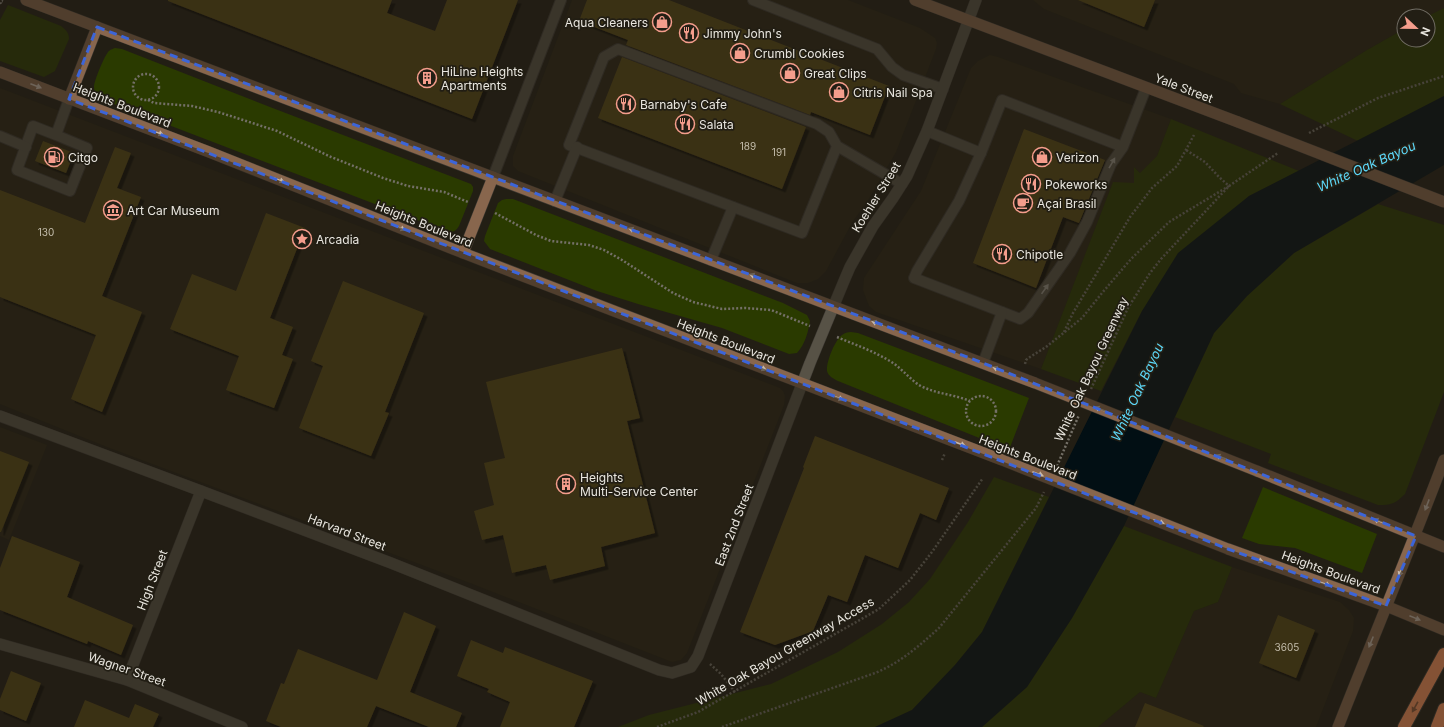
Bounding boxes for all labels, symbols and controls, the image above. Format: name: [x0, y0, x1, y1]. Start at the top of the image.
north arrow: [1396, 8, 1436, 48]
shop icon: Aqua Cleaners: [651, 11, 673, 33]
place label: Aqua Cleaners: [565, 15, 648, 30]
restaurant icon: Jimmy John's: [678, 22, 700, 44]
text: N: [1417, 25, 1433, 38]
place label: Jimmy John's: [703, 26, 782, 41]
shop icon: Crumbl Cookies: [729, 42, 751, 64]
place label: Crumbl Cookies: [754, 46, 845, 61]
shop icon: Great Clips: [779, 62, 801, 84]
place label: HiLine Heights Apartments: [441, 64, 523, 93]
place label: Great Clips: [804, 66, 867, 81]
building icon: HiLine Heights Apartments: [416, 67, 438, 89]
street label: Yale Street: [1153, 70, 1215, 106]
street label: Heights Boulevard: [71, 79, 173, 131]
shop icon: Citris Nail Spa: [828, 81, 850, 103]
one-way arrow: [31, 84, 43, 90]
place label: Citris Nail Spa: [853, 85, 933, 100]
restaurant icon: Barnaby's Cafe: [615, 93, 637, 115]
place label: Barnaby's Cafe: [640, 97, 727, 112]
restaurant icon: Salata: [674, 113, 696, 135]
place label: Salata: [699, 117, 734, 132]
one-way arrow: [152, 130, 164, 136]
water label: White Oak Bayou: [1314, 137, 1418, 195]
house number: 189: [740, 140, 756, 152]
fuel station icon: Citgo: [43, 146, 65, 168]
house number: 191: [772, 146, 786, 158]
shop icon: Verizon: [1031, 146, 1053, 168]
place label: Citgo: [68, 150, 98, 165]
place label: Verizon: [1056, 150, 1099, 165]
one-way arrow: [1109, 157, 1116, 169]
street label: Koehler Street: [848, 159, 904, 235]
restaurant icon: Pokeworks: [1020, 173, 1042, 195]
one-way arrow: [274, 177, 286, 183]
place label: Pokeworks: [1045, 177, 1107, 192]
cafe icon: Açai Brasil: [1012, 192, 1034, 214]
place label: Açai Brasil: [1037, 196, 1097, 211]
street label: Heights Boulevard: [373, 198, 475, 250]
museum icon: Art Car Museum: [102, 199, 124, 221]
place label: Art Car Museum: [127, 203, 220, 218]
one-way arrow: [394, 225, 405, 231]
house number: 130: [38, 226, 54, 238]
one-way arrow: [627, 227, 639, 233]
place icon: Arcadia: [291, 228, 313, 250]
place label: Arcadia: [316, 232, 359, 247]
restaurant icon: Chipotle: [991, 243, 1013, 265]
place label: Chipotle: [1016, 247, 1063, 262]
one-way arrow: [749, 273, 761, 279]
one-way arrow: [1041, 284, 1049, 294]
street label: White Oak Bayou Greenway: [1051, 294, 1131, 444]
street label: Heights Boulevard: [675, 315, 777, 367]
one-way arrow: [870, 319, 882, 325]
water label: White Oak Bayou: [1107, 340, 1167, 444]
one-way arrow: [755, 366, 767, 372]
one-way arrow: [993, 366, 1004, 372]
one-way arrow: [833, 395, 845, 401]
one-way arrow: [1094, 406, 1105, 412]
street label: Heights Boulevard: [977, 431, 1079, 483]
one-way arrow: [954, 442, 966, 448]
one-way arrow: [1215, 454, 1226, 460]
place label: Heights Multi-Service Center: [580, 470, 698, 499]
one-way arrow: [1033, 472, 1045, 478]
building icon: Heights Multi-Service Center: [555, 473, 577, 495]
street label: East 2nd Street: [711, 482, 757, 568]
one-way arrow: [1424, 499, 1430, 511]
street label: Harvard Street: [306, 510, 388, 554]
one-way arrow: [1373, 518, 1385, 524]
one-way arrow: [1154, 519, 1166, 525]
street label: Heights Boulevard: [1280, 547, 1382, 597]
street label: High Street: [134, 548, 170, 612]
one-way arrow: [1253, 557, 1265, 563]
one-way arrow: [1397, 566, 1403, 578]
one-way arrow: [1320, 582, 1332, 588]
street label: White Oak Bayou Greenway Access: [693, 594, 877, 708]
one-way arrow: [1409, 615, 1420, 621]
one-way arrow: [1368, 637, 1374, 649]
house number: 3605: [1275, 641, 1299, 653]
street label: Wagner Street: [86, 649, 168, 689]
one-way arrow: [1411, 701, 1418, 713]

